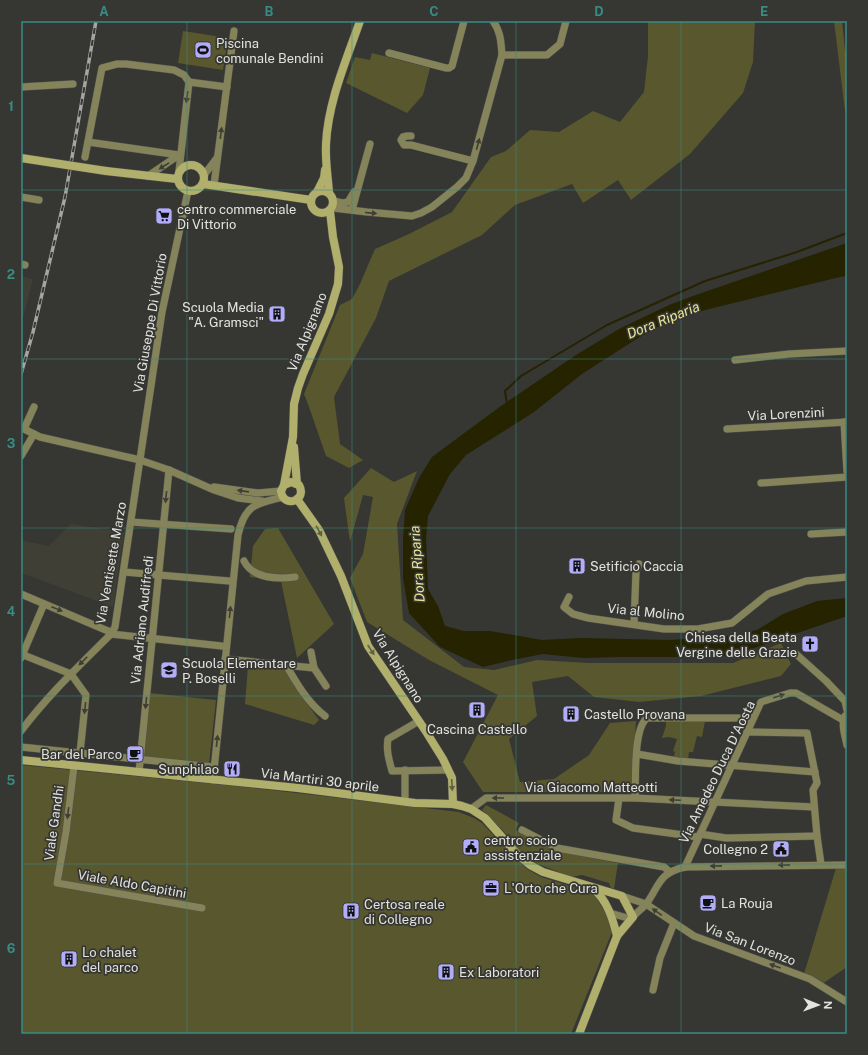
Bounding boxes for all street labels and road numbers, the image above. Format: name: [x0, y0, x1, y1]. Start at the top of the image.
street label: Via Giuseppe Di Vittorio: [130, 252, 170, 394]
street label: Via Alpignano: [284, 290, 330, 374]
street label: Via Lorenzini: [747, 404, 825, 424]
street label: Via Ventisette Marzo: [93, 501, 129, 625]
street label: Via Adriano Audifredi: [128, 555, 156, 685]
street label: Via al Molino: [607, 600, 685, 624]
street label: Via Alpignano: [369, 626, 427, 706]
street label: Via Amedeo Duca D'Aosta: [676, 698, 758, 846]
street label: Via Martiri 30 aprile: [260, 765, 380, 795]
street label: Via Giacomo Matteotti: [524, 780, 658, 795]
street label: Viale Gandhi: [41, 784, 67, 862]
street label: Viale Aldo Capitini: [76, 867, 188, 901]
street label: Via San Lorenzo: [702, 920, 798, 968]

